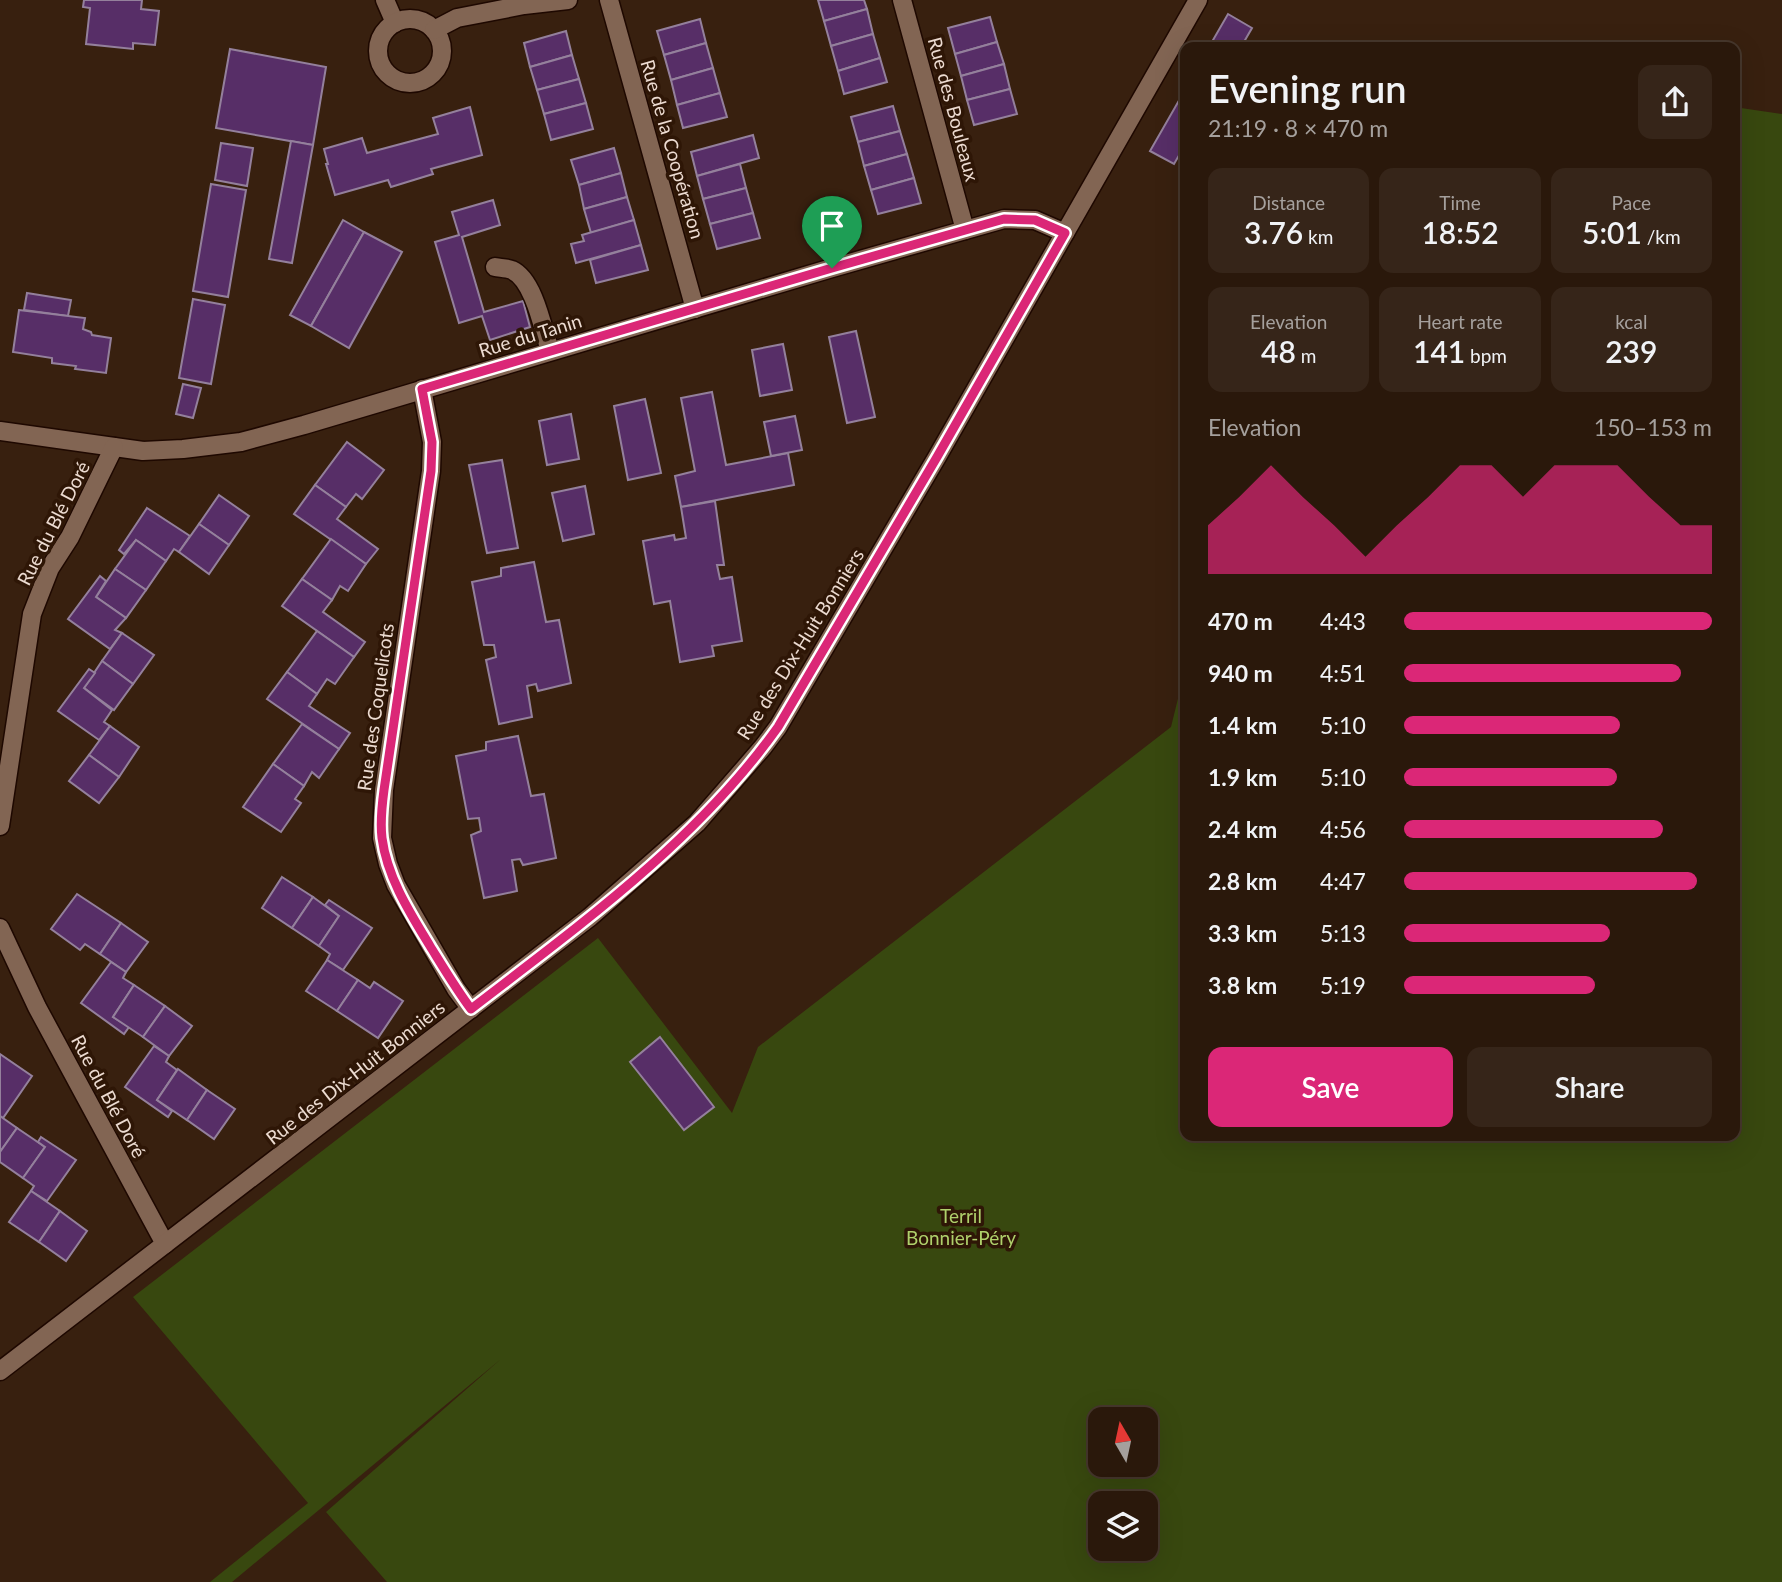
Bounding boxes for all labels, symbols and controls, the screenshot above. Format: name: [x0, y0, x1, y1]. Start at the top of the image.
street label: Rue des Bouleaux: [924, 34, 984, 184]
street label: Rue de la Coopération: [636, 57, 710, 241]
text: Evening run: [1208, 65, 1407, 111]
button: share: [1638, 65, 1712, 139]
text: 21:19 · 8 × 470 m: [1208, 114, 1388, 142]
text: Distance: [1252, 191, 1325, 214]
text: Time: [1439, 191, 1481, 214]
text: Pace: [1612, 191, 1651, 214]
pin: [802, 196, 862, 268]
icon: arrive: [813, 207, 851, 245]
text: 3.76: [1244, 214, 1303, 250]
text: 18:52: [1421, 214, 1499, 250]
text: 5:01: [1582, 214, 1642, 250]
text: km: [1303, 225, 1333, 248]
text: /km: [1642, 225, 1681, 248]
street label: Rue du Tanin: [476, 308, 584, 362]
text: Elevation: [1250, 310, 1327, 333]
text: Heart rate: [1417, 310, 1503, 333]
text: kcal: [1615, 310, 1647, 333]
text: 48: [1261, 333, 1296, 369]
text: 141: [1413, 333, 1465, 369]
text: 239: [1605, 333, 1657, 369]
text: m: [1296, 344, 1316, 367]
text: bpm: [1465, 344, 1507, 367]
text: Elevation: [1208, 413, 1301, 441]
text: 150–153 m: [1594, 413, 1712, 441]
street label: Rue du Blé Doré: [12, 457, 94, 589]
street label: Rue des Dix-Huit Bonniers: [732, 544, 868, 744]
text: 470 m: [1208, 607, 1273, 635]
text: 4:43: [1320, 607, 1366, 635]
street label: Rue des Coquelicots: [352, 622, 398, 792]
text: 940 m: [1208, 659, 1273, 687]
text: 4:51: [1320, 659, 1366, 687]
text: 1.4 km: [1208, 711, 1277, 739]
text: 5:10: [1320, 711, 1366, 739]
text: 1.9 km: [1208, 763, 1277, 791]
text: 5:10: [1320, 763, 1366, 791]
text: 2.4 km: [1208, 815, 1277, 843]
text: 4:56: [1320, 815, 1366, 843]
text: 2.8 km: [1208, 867, 1277, 895]
text: 4:47: [1320, 867, 1366, 895]
text: 3.3 km: [1208, 919, 1277, 947]
text: 5:13: [1320, 919, 1366, 947]
text: 3.8 km: [1208, 971, 1277, 999]
text: 5:19: [1320, 971, 1366, 999]
street label: Rue des Dix-Huit Bonniers: [261, 995, 449, 1149]
street label: Rue du Blé Doré: [67, 1030, 151, 1162]
button: Save: [1208, 1047, 1453, 1127]
button: Share: [1467, 1047, 1712, 1127]
park label: Terril Bonnier-Péry: [906, 1204, 1016, 1249]
north arrow: [1088, 1407, 1158, 1477]
map controls: [1088, 1407, 1158, 1561]
button: layers: [1088, 1491, 1158, 1561]

